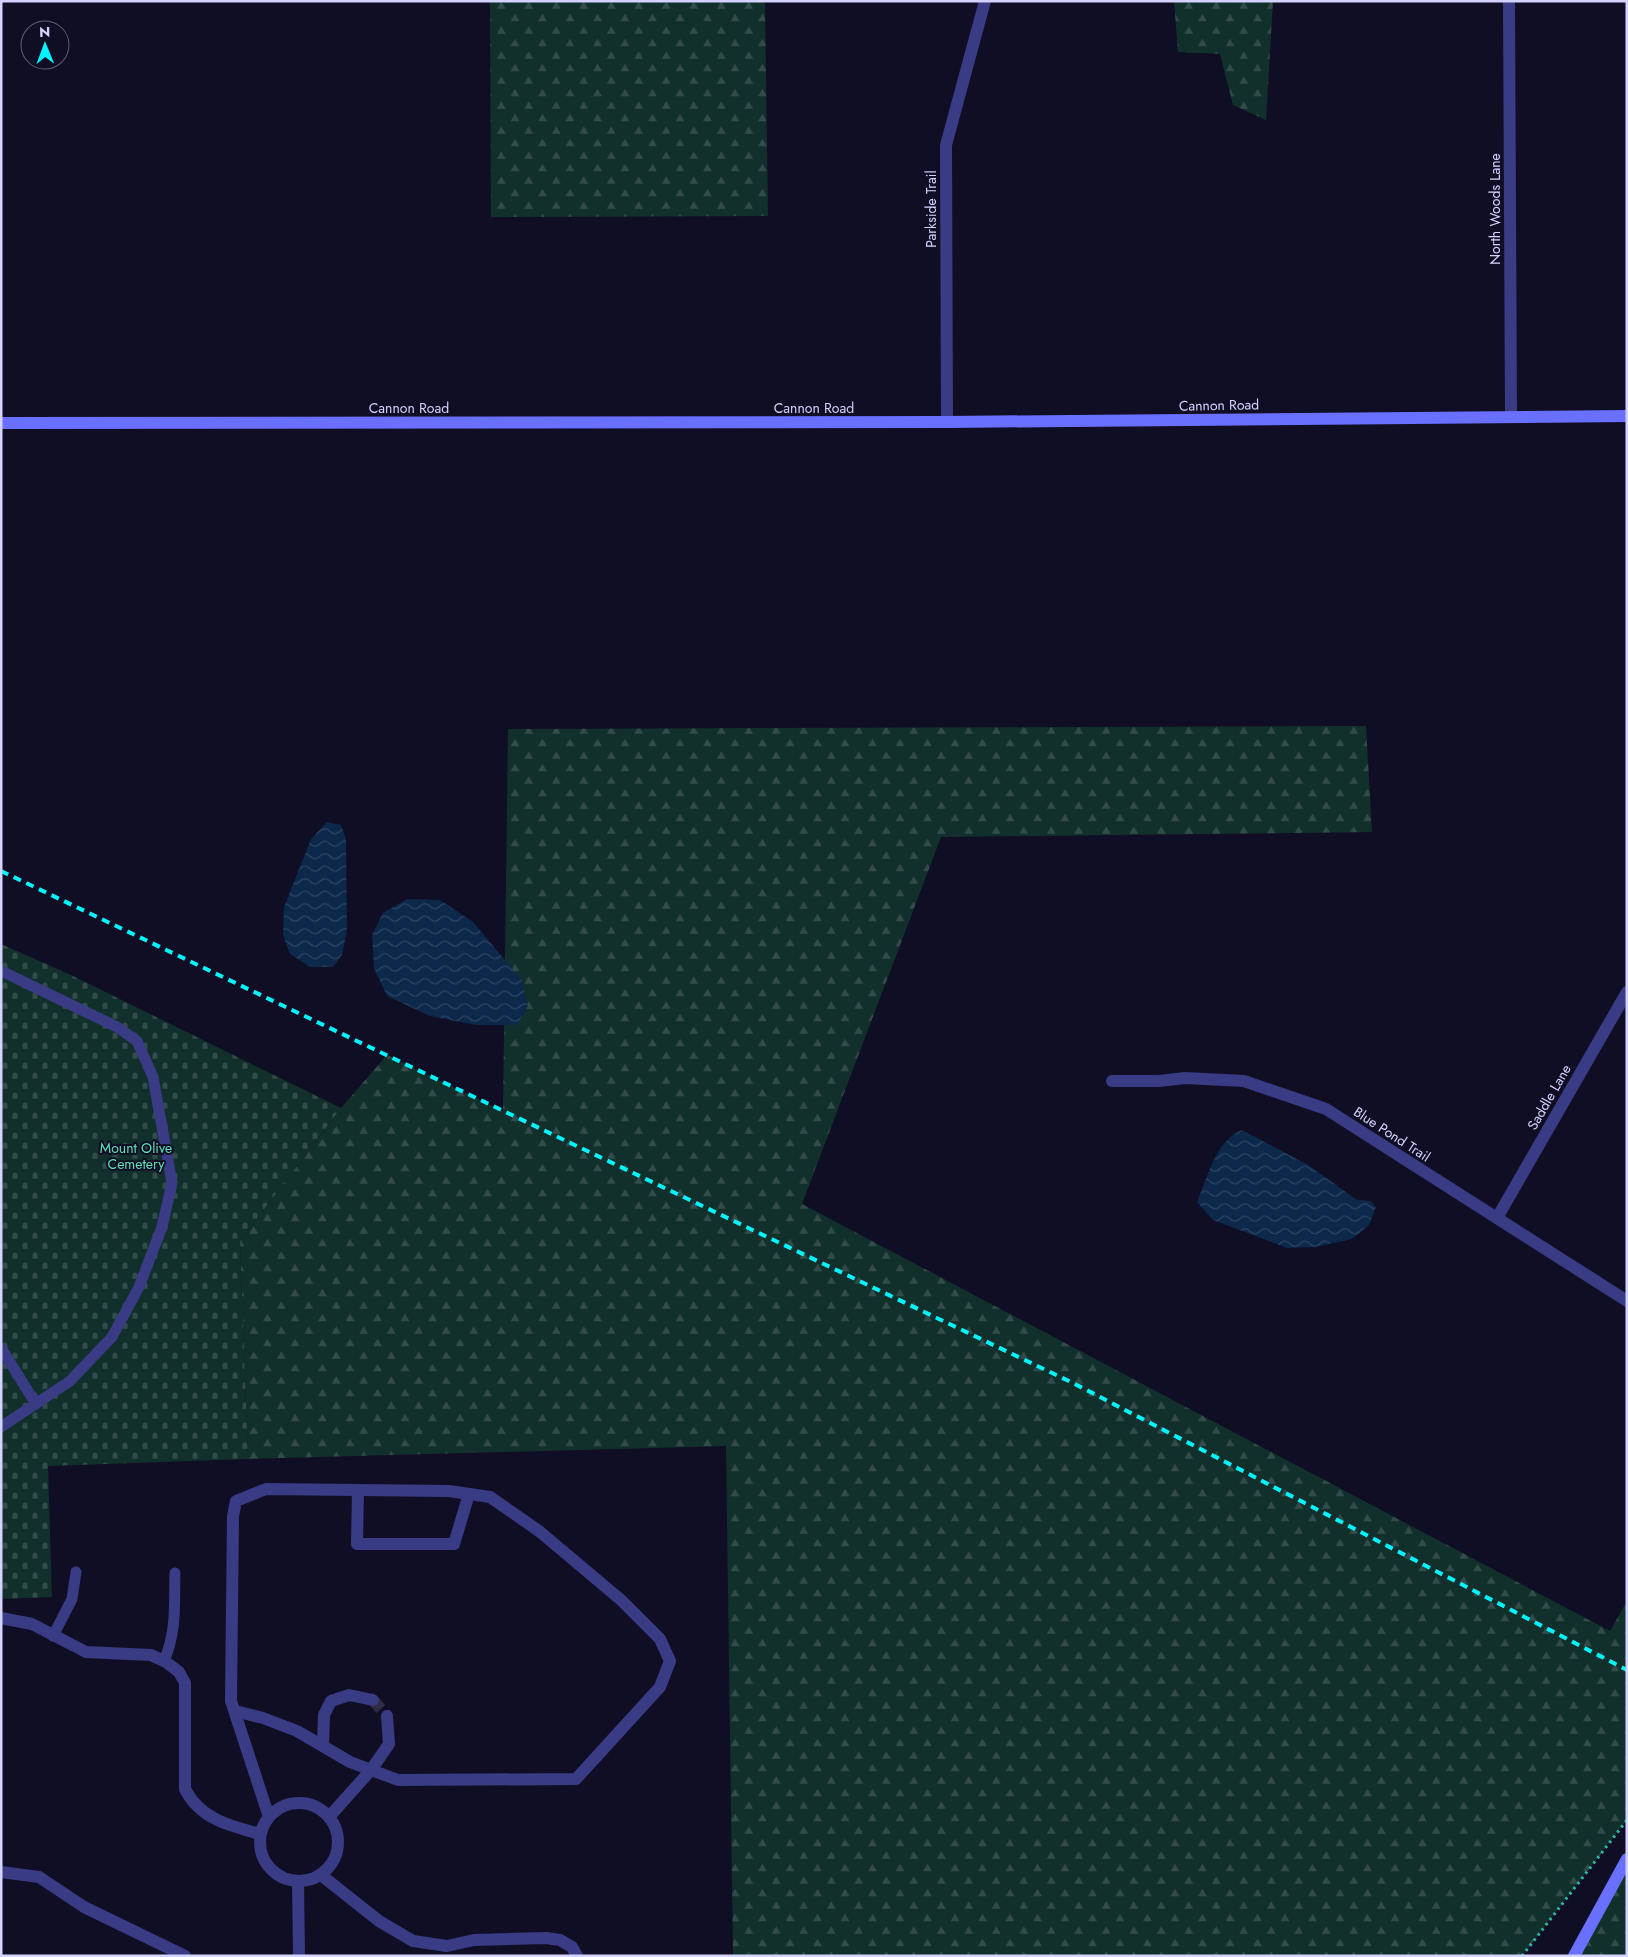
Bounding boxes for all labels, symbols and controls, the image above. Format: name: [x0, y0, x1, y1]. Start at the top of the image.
north arrow: [20, 20, 70, 70]
text: N: [39, 22, 51, 42]
street label: North Woods Lane: [1485, 153, 1505, 265]
street label: Parkside Trail: [921, 170, 941, 248]
street label: Cannon Road: [1179, 394, 1259, 416]
street label: Cannon Road: [369, 398, 449, 418]
street label: Cannon Road: [774, 398, 854, 418]
street label: Saddle Lane: [1522, 1061, 1576, 1133]
street label: Blue Pond Trail: [1350, 1102, 1434, 1166]
park label: Mount Olive Cemetery: [100, 1138, 172, 1174]

